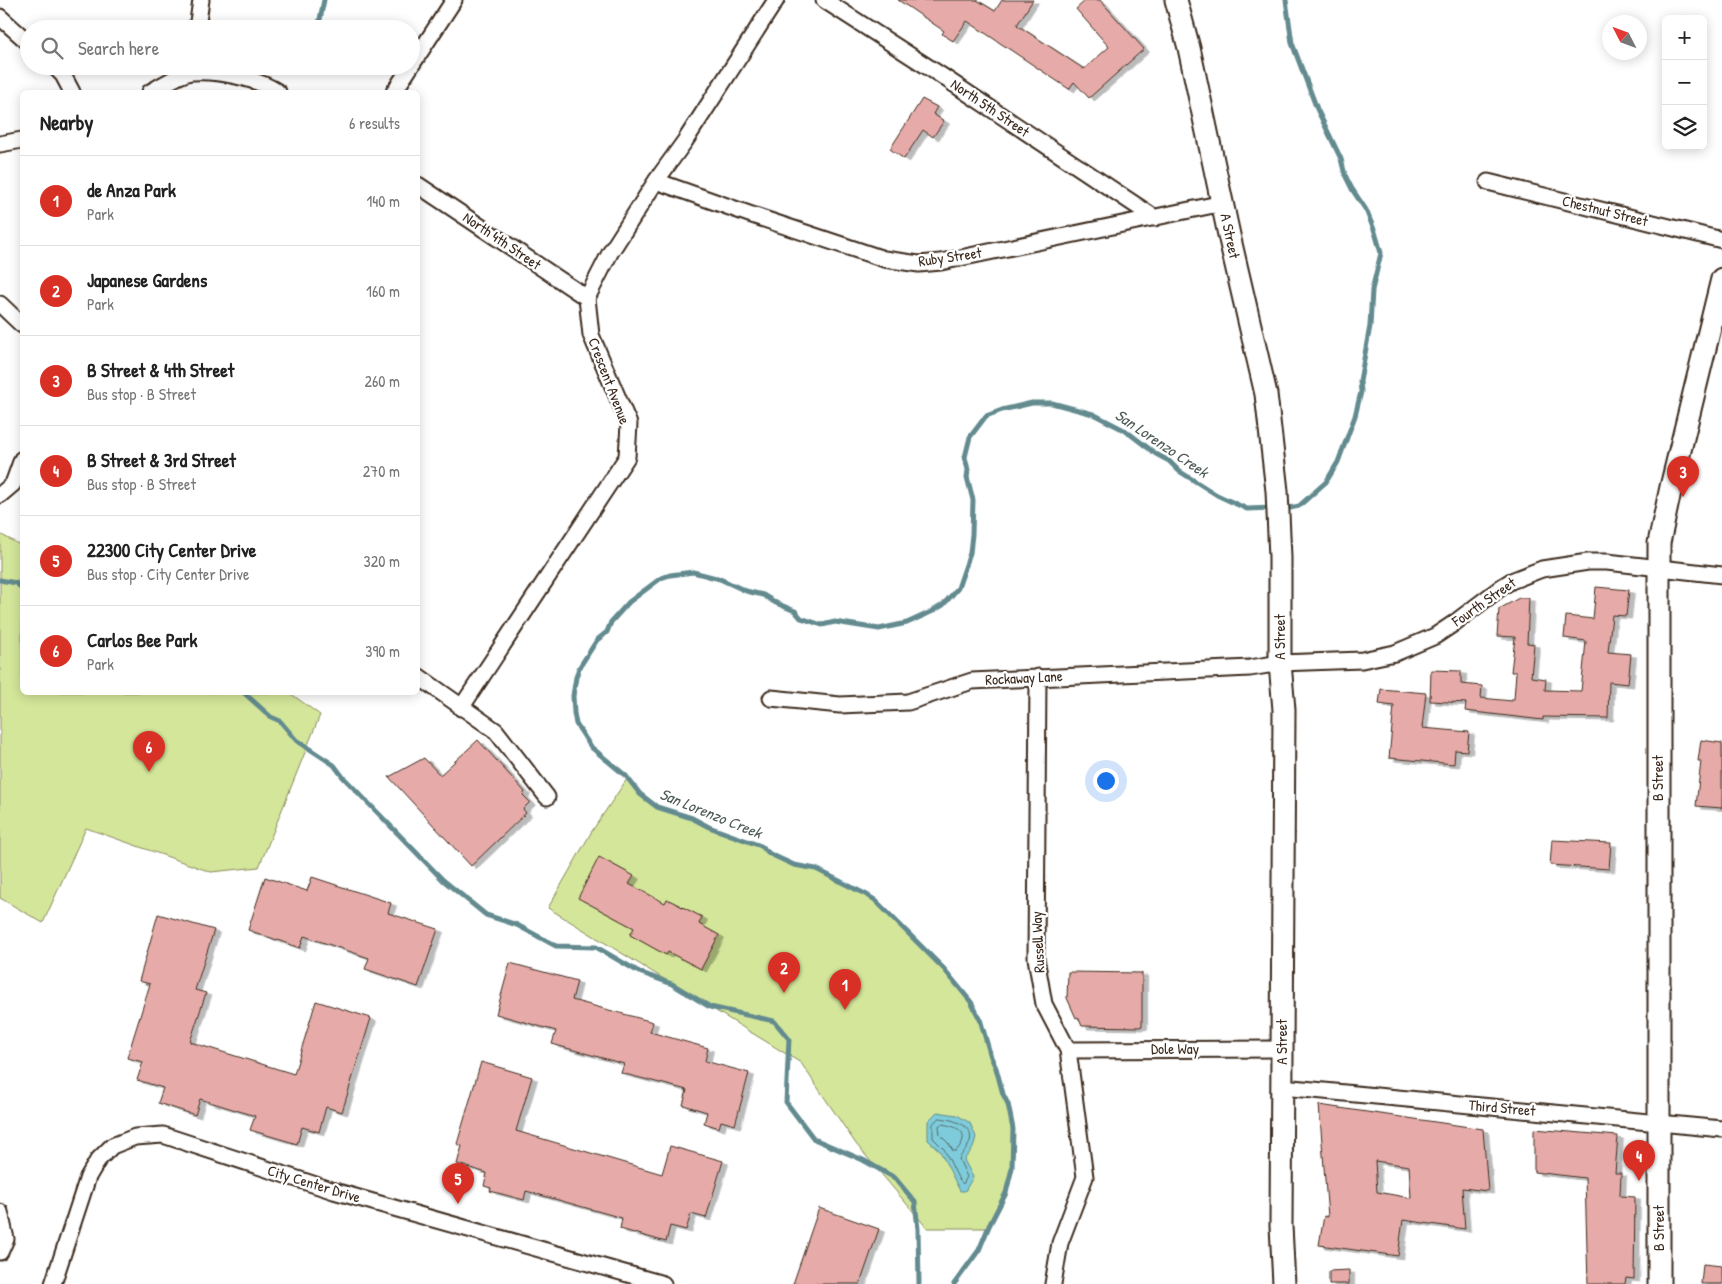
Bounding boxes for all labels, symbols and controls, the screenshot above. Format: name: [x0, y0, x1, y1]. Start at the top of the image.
north arrow: [1602, 15, 1647, 60]
map controls: [1662, 15, 1707, 150]
button: +: [1662, 15, 1707, 60]
search box: [20, 20, 420, 75]
icon: search: [38, 34, 66, 62]
text: Search here: [78, 35, 159, 61]
button: −: [1662, 60, 1707, 105]
street label: North 5th Street: [947, 73, 1035, 142]
button: layers: [1662, 105, 1707, 150]
text: Nearby: [40, 108, 93, 137]
text: 6 results: [349, 112, 400, 134]
text: de Anza Park: [87, 177, 176, 203]
text: 1: [53, 190, 59, 212]
text: 140 m: [366, 190, 400, 212]
street label: Chestnut Street: [1560, 190, 1651, 232]
text: Park: [87, 203, 114, 225]
street label: North 4th Street: [459, 207, 546, 275]
street label: A Street: [1215, 211, 1246, 261]
street label: Ruby Street: [917, 242, 984, 271]
text: Japanese Gardens: [87, 267, 207, 293]
text: 2: [52, 280, 60, 302]
text: 160 m: [366, 280, 400, 302]
text: Park: [87, 293, 114, 315]
street label: Crescent Avenue: [583, 335, 636, 427]
text: B Street & 4th Street: [87, 357, 234, 383]
text: 3: [52, 370, 60, 392]
text: 260 m: [364, 370, 400, 392]
text: Bus stop · B Street: [87, 383, 196, 405]
water label: San Lorenzo Creek: [1111, 404, 1214, 483]
text: B Street & 3rd Street: [87, 447, 236, 473]
pin: 3: [1667, 456, 1699, 497]
text: 4: [53, 460, 59, 482]
text: 270 m: [363, 460, 400, 482]
text: Bus stop · B Street: [87, 473, 196, 495]
text: 22300 City Center Drive: [87, 537, 256, 563]
text: 5: [53, 550, 59, 572]
text: 320 m: [364, 550, 400, 572]
text: Bus stop · City Center Drive: [87, 563, 249, 585]
street label: Fourth Street: [1447, 571, 1520, 632]
street label: A Street: [1269, 613, 1290, 660]
text: Carlos Bee Park: [87, 627, 198, 653]
text: 6: [53, 640, 59, 662]
text: 390 m: [365, 640, 400, 662]
text: Park: [87, 653, 114, 675]
street label: Rockaway Lane: [985, 665, 1063, 690]
pin: 6: [133, 731, 165, 772]
street label: B Street: [1647, 754, 1668, 801]
your location: [1093, 768, 1119, 794]
water label: San Lorenzo Creek: [657, 783, 766, 844]
street label: Russell Way: [1025, 911, 1050, 973]
pin: 2: [768, 952, 800, 993]
pin: 1: [829, 969, 861, 1010]
street label: A Street: [1271, 1018, 1292, 1065]
street label: Dole Way: [1151, 1038, 1199, 1059]
street label: Third Street: [1468, 1094, 1537, 1121]
pin: 4: [1623, 1140, 1655, 1181]
street label: City Center Drive: [265, 1159, 363, 1208]
pin: 5: [442, 1163, 474, 1204]
street label: B Street: [1648, 1204, 1669, 1251]

